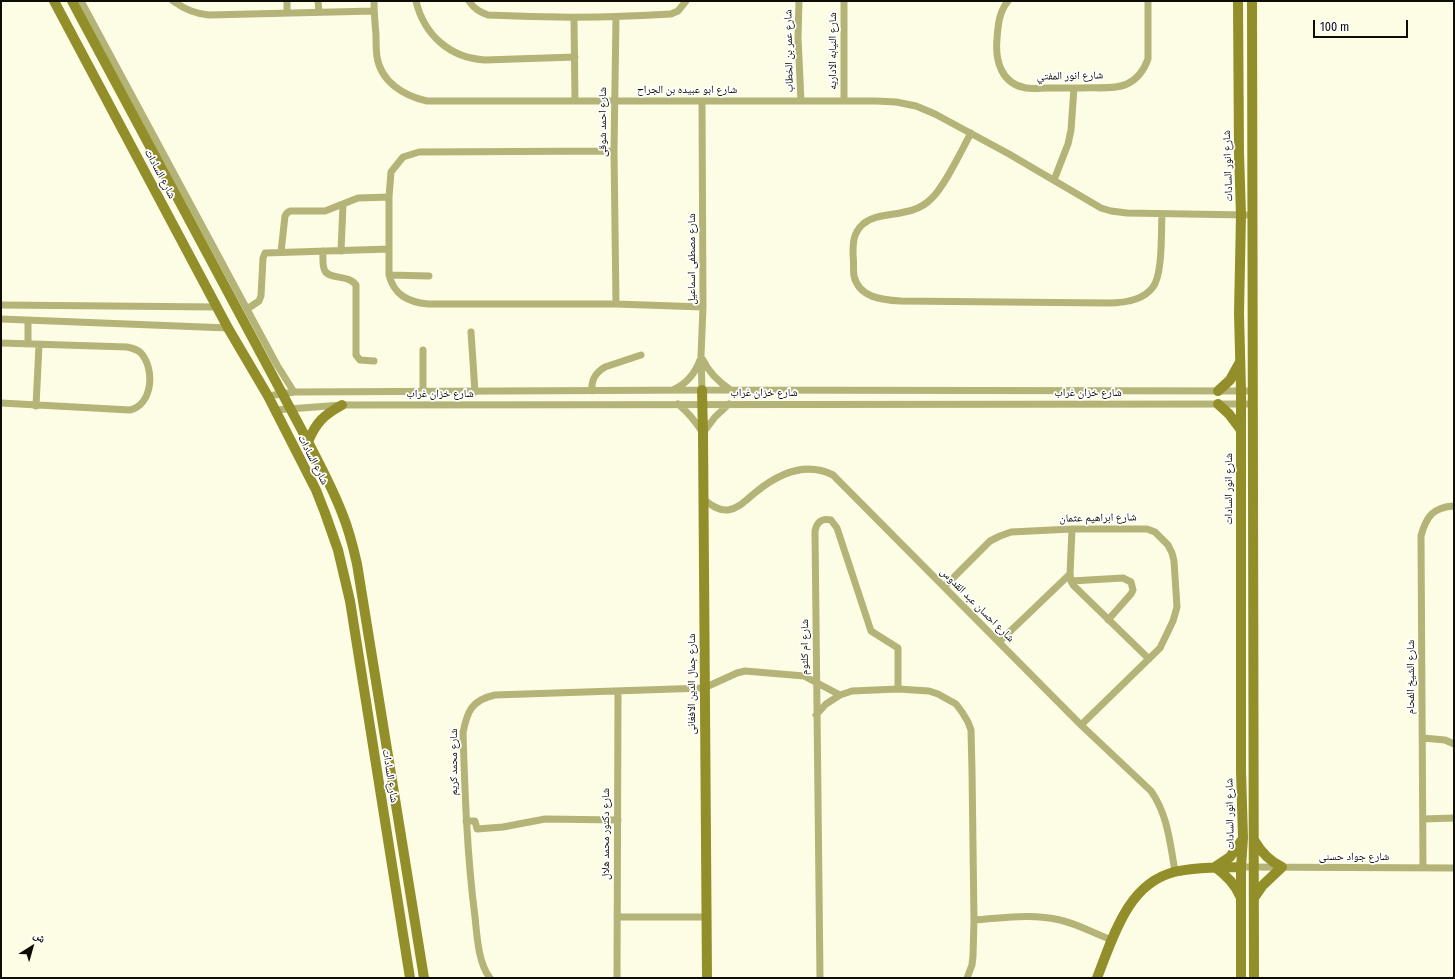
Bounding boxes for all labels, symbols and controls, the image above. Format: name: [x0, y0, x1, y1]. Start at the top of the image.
street label: شارع عمر بن الخطاب: [782, 9, 796, 93]
street label: شارع النيابه الاداريه: [826, 12, 840, 90]
scale bar: [1315, 12, 1410, 38]
text: 100 m: [1320, 20, 1349, 34]
street label: شارع انور المفتي: [1037, 69, 1103, 83]
street label: شارع ابو عبيده بن الجراح: [637, 83, 737, 97]
street label: شارع احمد شوقى: [596, 87, 610, 157]
street label: شارع انور السادات: [1220, 130, 1236, 202]
street label: شارع السادات: [141, 147, 179, 201]
street label: شارع مصطفى اسماعيل: [685, 213, 699, 305]
street label: شارع خزان غراب: [730, 386, 798, 400]
street label: شارع خزان غراب: [1054, 386, 1122, 400]
street label: شارع خزان غراب: [406, 387, 474, 401]
street label: شارع السادات: [295, 433, 331, 487]
street label: شارع انور السادات: [1222, 453, 1236, 525]
street label: شارع ابراهيم عثمان: [1059, 511, 1137, 525]
street label: شارع احسان عبد القدوس: [937, 565, 1017, 645]
street label: شارع ام كلثوم: [798, 619, 812, 675]
street label: شارع جمال الدين الافغانى: [685, 634, 699, 734]
street label: شارع الشيخ الفحام: [1404, 640, 1418, 714]
street label: شارع محمد كريم: [447, 729, 461, 795]
street label: شارع السادات: [379, 748, 401, 804]
street label: شارع انور السادات: [1223, 778, 1237, 850]
street label: شارع دكتور محمد هلال: [599, 788, 613, 880]
street label: شارع جواد حسنى: [1319, 850, 1389, 864]
north arrow: [12, 927, 52, 967]
text: ش: [31, 928, 48, 946]

